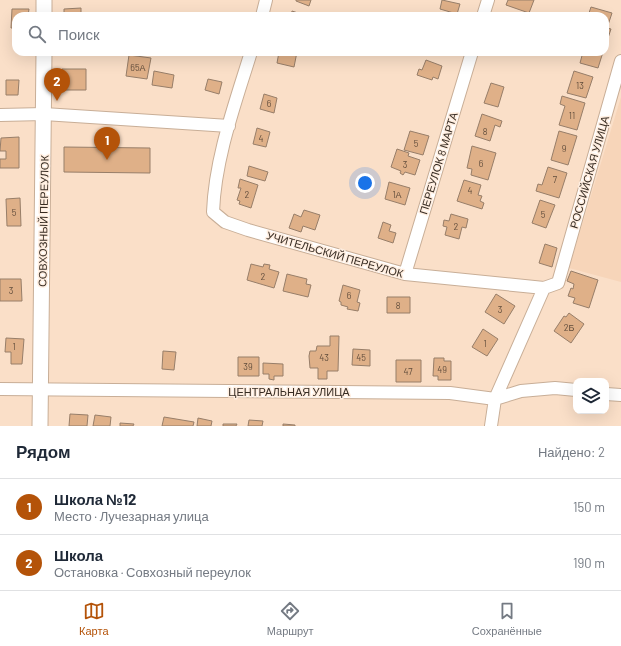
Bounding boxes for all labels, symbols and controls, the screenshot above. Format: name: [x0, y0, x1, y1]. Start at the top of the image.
search box: [12, 12, 609, 56]
icon: search: [26, 23, 48, 45]
text: Поиск: [58, 25, 100, 43]
house number: 65А: [130, 62, 146, 73]
pin: 2: [44, 68, 70, 101]
house number: 13: [576, 80, 584, 91]
house number: 6: [267, 98, 272, 109]
street label: ПЕРЕУЛОК 8 МАРТА: [416, 110, 460, 216]
house number: 11: [569, 110, 575, 121]
street label: РОССИЙСКАЯ УЛИЦА: [567, 114, 611, 230]
house number: 8: [483, 126, 488, 137]
pin: 1: [94, 127, 120, 160]
house number: 4: [259, 133, 264, 144]
house number: 5: [414, 138, 419, 149]
house number: 9: [562, 143, 567, 154]
street label: СОВХОЗНЫЙ ПЕРЕУЛОК: [35, 154, 51, 287]
house number: 6: [479, 158, 484, 169]
house number: 3: [403, 159, 408, 170]
your location: [355, 173, 375, 193]
house number: 7: [553, 174, 558, 185]
house number: 4: [468, 185, 473, 196]
house number: 2: [245, 189, 250, 200]
house number: 1А: [392, 189, 402, 200]
house number: 5: [12, 207, 17, 218]
house number: 5: [541, 209, 546, 220]
house number: 2: [454, 221, 459, 232]
street label: УЧИТЕЛЬСКИЙ ПЕРЕУЛОК: [265, 228, 405, 280]
house number: 2: [261, 271, 266, 282]
house number: 3: [9, 285, 14, 296]
house number: 6: [347, 290, 352, 301]
house number: 8: [396, 300, 401, 311]
house number: 3: [498, 304, 503, 315]
house number: 2Б: [564, 322, 574, 333]
house number: 1: [483, 338, 487, 349]
house number: 1: [12, 341, 16, 352]
house number: 43: [319, 352, 329, 363]
house number: 45: [356, 352, 366, 363]
house number: 39: [243, 361, 253, 372]
house number: 49: [437, 364, 447, 375]
house number: 47: [404, 366, 413, 377]
map controls: [573, 378, 609, 414]
button: layers: [573, 378, 609, 414]
street label: ЦЕНТРАЛЬНАЯ УЛИЦА: [228, 385, 350, 398]
text: Рядом: [16, 441, 71, 461]
text: Найдено: 2: [538, 444, 605, 460]
text: Школа №12: [54, 490, 136, 508]
text: 1: [27, 499, 31, 515]
text: 150 m: [573, 499, 605, 515]
text: Место · Лучезарная улица: [54, 508, 209, 524]
text: Школа: [54, 546, 103, 564]
text: 2: [25, 555, 33, 571]
text: 190 m: [573, 555, 605, 571]
text: Остановка · Совхозный переулок: [54, 564, 251, 580]
tab: Карта: [79, 600, 109, 637]
tab: Маршрут: [267, 600, 314, 637]
tab: Сохранённые: [472, 600, 542, 637]

